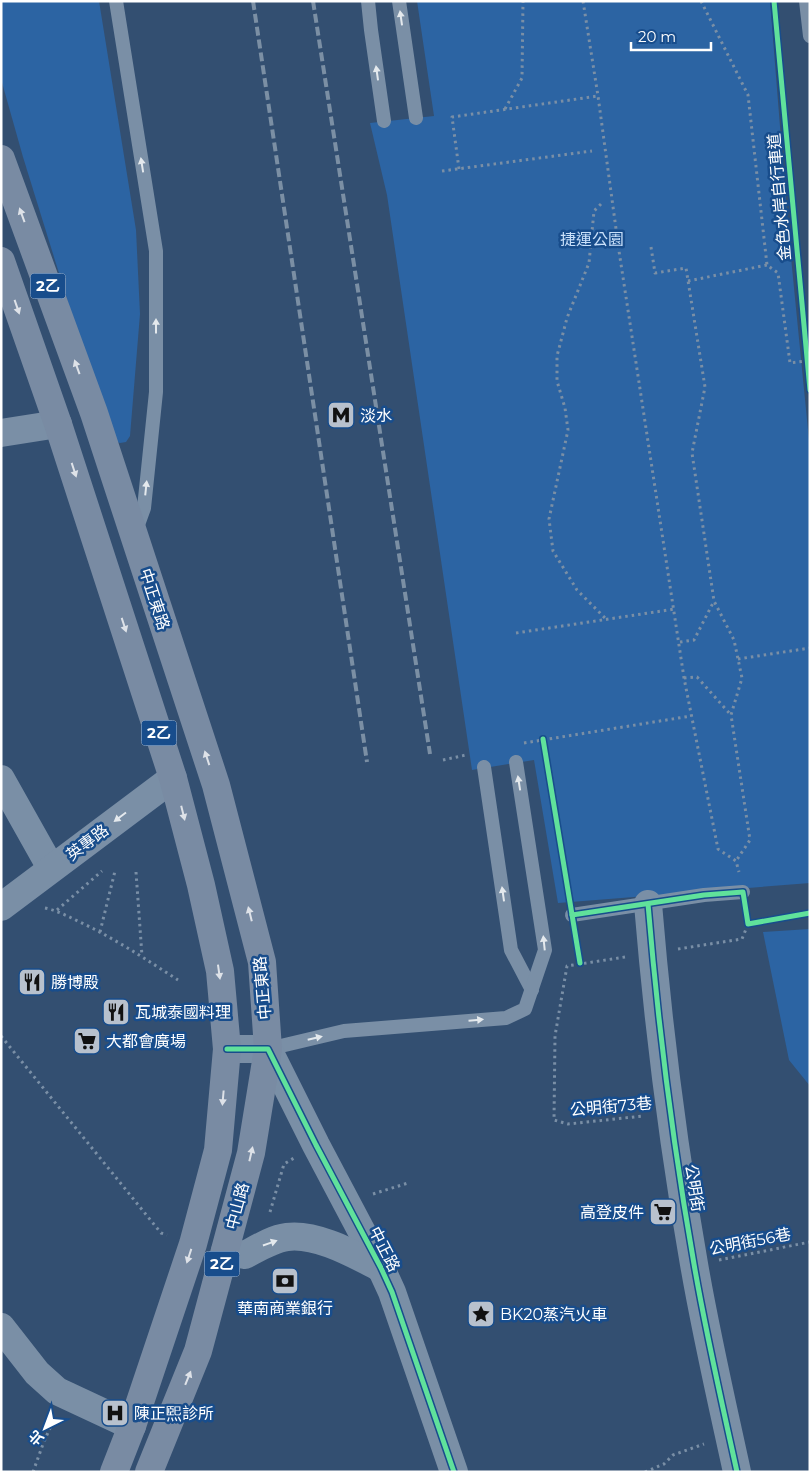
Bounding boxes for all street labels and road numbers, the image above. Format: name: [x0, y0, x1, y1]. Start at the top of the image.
street label: 金色水岸自行車道: [764, 132, 795, 262]
road number: 2乙: [30, 274, 66, 298]
street label: 中正東路: [136, 566, 173, 633]
road number: 2乙: [142, 720, 176, 746]
street label: 英專路: [62, 820, 112, 864]
street label: 中正東路: [250, 955, 275, 1021]
street label: 公明街73巷: [569, 1093, 653, 1120]
street label: 公明街: [681, 1163, 708, 1213]
street label: 中山路: [222, 1180, 253, 1232]
street label: 中正路: [365, 1224, 404, 1275]
street label: 公明街56巷: [708, 1224, 793, 1259]
road number: 2乙: [204, 1252, 240, 1276]

